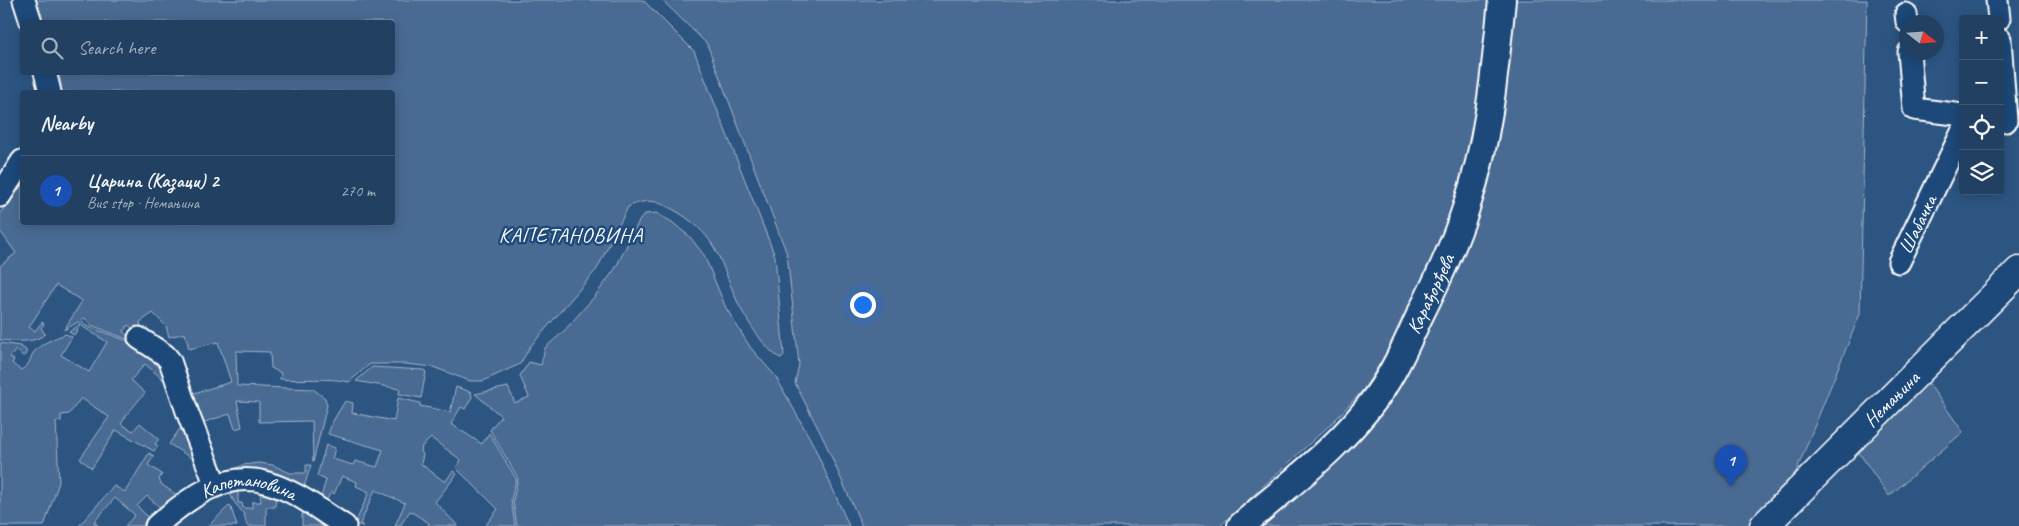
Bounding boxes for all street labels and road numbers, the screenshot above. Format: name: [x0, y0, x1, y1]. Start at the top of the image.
street label: Шабачка: [1893, 189, 1943, 258]
street label: Карађорђева: [1401, 248, 1460, 338]
street label: Немањина: [1858, 364, 1926, 432]
street label: Капетановина: [196, 467, 303, 506]

